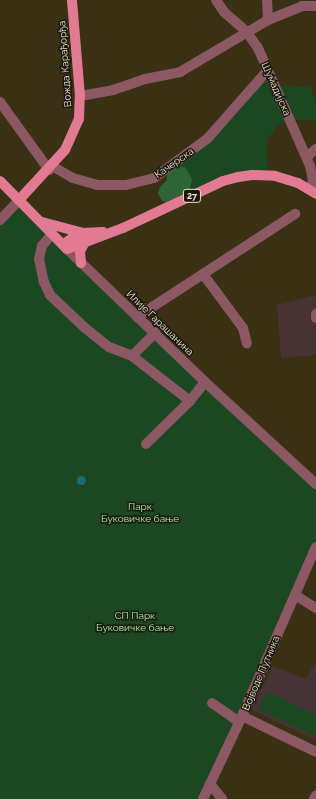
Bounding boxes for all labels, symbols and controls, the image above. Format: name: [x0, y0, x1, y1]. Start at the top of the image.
street label: Вожда Карађорђа: [56, 20, 74, 108]
street label: Шумадијска: [259, 60, 293, 118]
street label: Качерска: [152, 145, 196, 181]
road number: 27: [182, 189, 202, 203]
street label: Илије Гарашанина: [124, 288, 196, 358]
park label: Парк Буковичке бање: [101, 500, 179, 524]
park label: СП Парк Буковичке бање: [96, 609, 174, 632]
street label: Војводе Путника: [240, 634, 282, 712]

